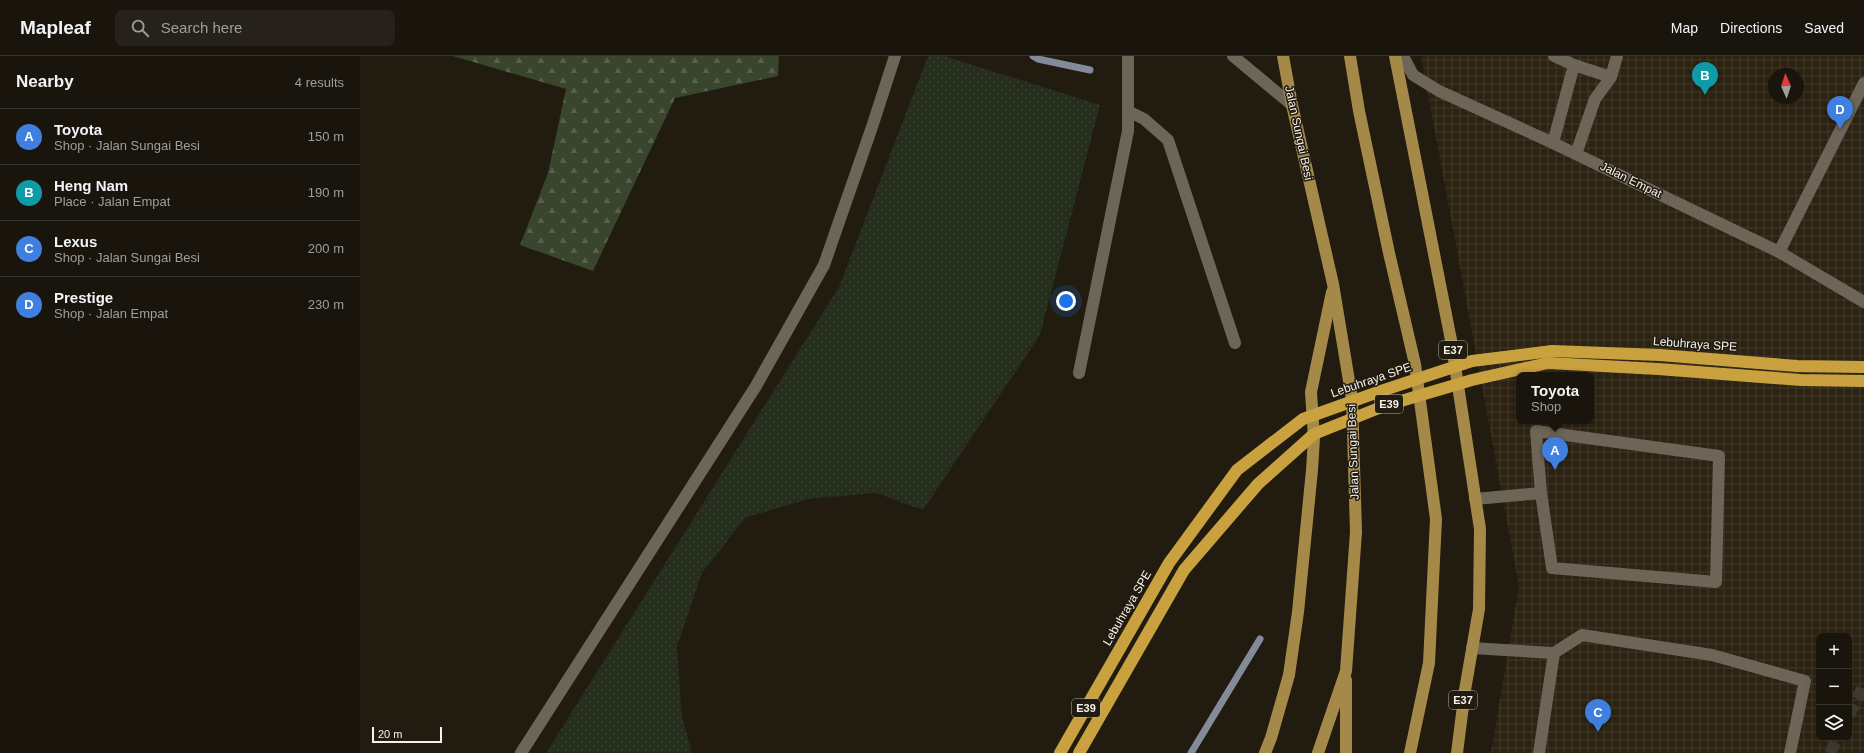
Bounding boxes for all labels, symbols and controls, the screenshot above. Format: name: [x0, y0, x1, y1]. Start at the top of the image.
search box: [115, 10, 395, 46]
text: Mapleaf: [20, 17, 91, 38]
icon: search: [129, 17, 151, 39]
text: Search here: [161, 19, 242, 36]
text: Map: [1671, 20, 1698, 36]
text: Directions: [1720, 20, 1782, 36]
text: Saved: [1804, 20, 1844, 36]
pin: B: [1692, 62, 1718, 95]
north arrow: [1768, 68, 1804, 104]
text: Nearby: [16, 72, 74, 91]
text: 4 results: [295, 75, 344, 90]
street label: Jalan Sungai Besi: [1282, 85, 1316, 181]
pin: D: [1827, 96, 1853, 129]
text: Toyota: [54, 121, 102, 138]
text: A: [24, 129, 34, 144]
text: 150 m: [308, 129, 344, 144]
text: Shop · Jalan Sungai Besi: [54, 138, 200, 153]
street label: Jalan Empat: [1598, 159, 1665, 201]
text: Heng Nam: [54, 177, 128, 194]
text: B: [24, 185, 34, 200]
text: 190 m: [308, 185, 344, 200]
text: Place · Jalan Empat: [54, 194, 170, 209]
text: Lexus: [54, 233, 97, 250]
text: C: [24, 241, 34, 256]
text: 200 m: [308, 241, 344, 256]
text: Shop · Jalan Sungai Besi: [54, 250, 200, 265]
text: Prestige: [54, 289, 113, 306]
your location: [1056, 291, 1076, 311]
text: D: [24, 297, 34, 312]
text: 230 m: [308, 297, 344, 312]
text: Shop · Jalan Empat: [54, 306, 168, 321]
street label: Lebuhraya SPE: [1653, 334, 1737, 354]
road number: E37: [1439, 341, 1467, 359]
street label: Lebuhraya SPE: [1329, 360, 1413, 400]
popup: [1516, 372, 1594, 424]
text: Toyota: [1531, 382, 1579, 399]
road number: E39: [1375, 395, 1403, 413]
text: Shop: [1531, 399, 1561, 414]
street label: Jalan Sungai Besi: [1344, 404, 1362, 500]
pin: A: [1542, 437, 1568, 470]
street label: Lebuhraya SPE: [1100, 568, 1154, 648]
map controls: [1816, 633, 1852, 741]
button: +: [1816, 633, 1852, 669]
button: −: [1816, 669, 1852, 705]
road number: E37: [1449, 691, 1477, 709]
road number: E39: [1072, 699, 1100, 717]
pin: C: [1585, 699, 1611, 732]
button: layers: [1816, 705, 1852, 741]
scale bar: [372, 725, 442, 744]
text: 20 m: [378, 728, 402, 740]

